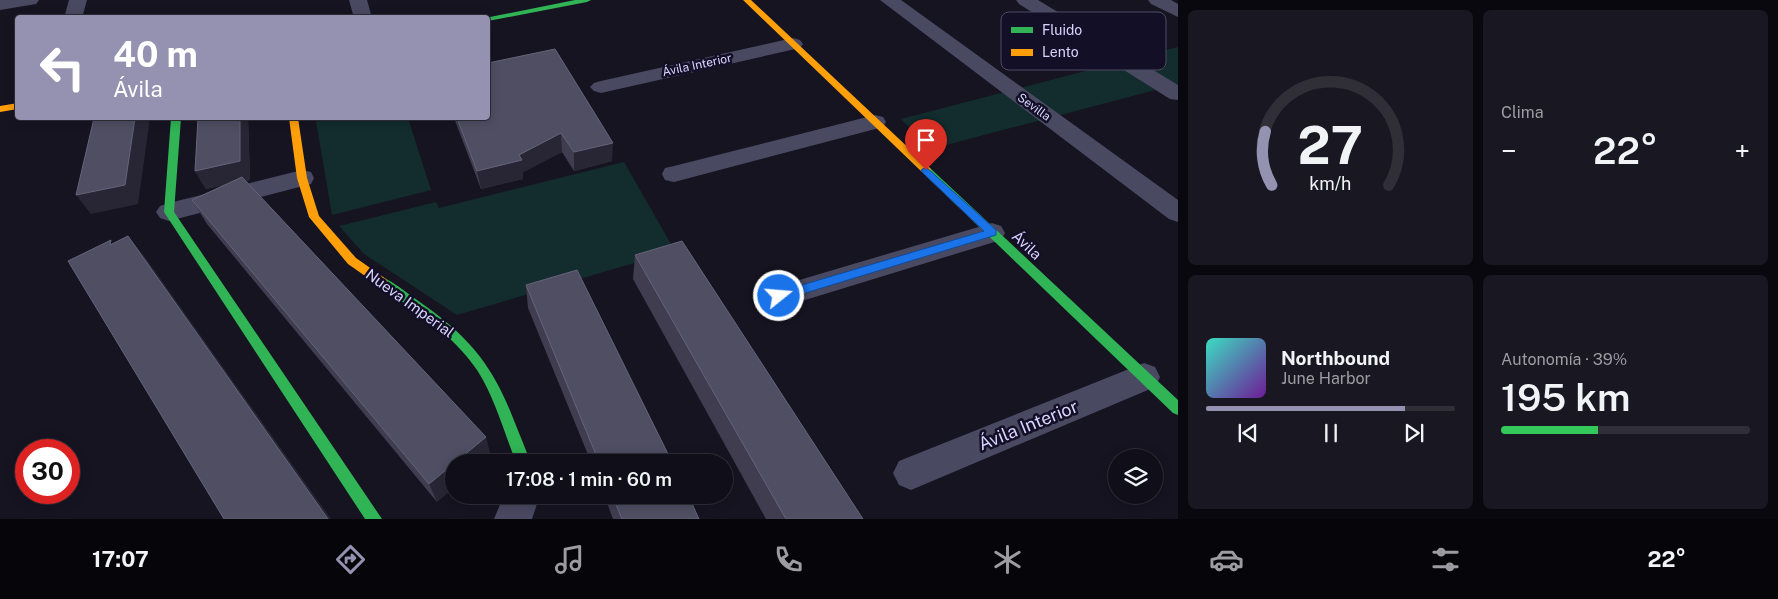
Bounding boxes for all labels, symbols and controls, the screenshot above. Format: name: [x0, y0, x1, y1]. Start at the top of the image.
legend: [1001, 12, 1166, 70]
text: Fluido: [1042, 22, 1082, 38]
text: 40 m: [113, 34, 198, 75]
icon: left: [30, 35, 95, 100]
text: Lento: [1042, 44, 1079, 60]
street label: Ávila Interior: [661, 51, 733, 79]
text: Ávila: [113, 76, 163, 102]
street label: Sevilla: [1015, 90, 1053, 124]
text: Clima: [1501, 103, 1544, 122]
text: 27: [1298, 115, 1363, 176]
pin: [905, 119, 947, 170]
icon: arrive: [912, 126, 940, 154]
text: 22°: [1593, 128, 1658, 173]
text: −: [1501, 134, 1517, 167]
text: +: [1734, 134, 1750, 167]
text: km/h: [1309, 173, 1352, 194]
street label: Ávila: [1009, 227, 1045, 263]
street label: Nueva Imperial: [363, 265, 457, 341]
position arrow: [752, 269, 804, 321]
text: Northbound: [1281, 347, 1390, 369]
text: Autonomía · 39%: [1501, 350, 1627, 369]
text: June Harbor: [1281, 369, 1371, 388]
text: 195 km: [1501, 375, 1630, 420]
street label: Ávila Interior: [975, 395, 1081, 455]
icon: previous: [1234, 419, 1262, 447]
icon: pause: [1317, 419, 1345, 447]
icon: next: [1400, 419, 1428, 447]
speed limit sign: 30: [15, 439, 80, 504]
map controls: [1108, 449, 1163, 504]
button: layers: [1108, 449, 1163, 504]
text: 17:08 · 1 min · 60 m: [506, 468, 672, 490]
icon: directions: [333, 542, 368, 577]
icon: music: [552, 542, 587, 577]
icon: phone: [771, 542, 806, 577]
icon: climate: [990, 542, 1025, 577]
icon: car: [1209, 542, 1244, 577]
icon: filters: [1428, 542, 1463, 577]
text: 17:07: [92, 546, 149, 572]
text: 22°: [1648, 546, 1686, 572]

